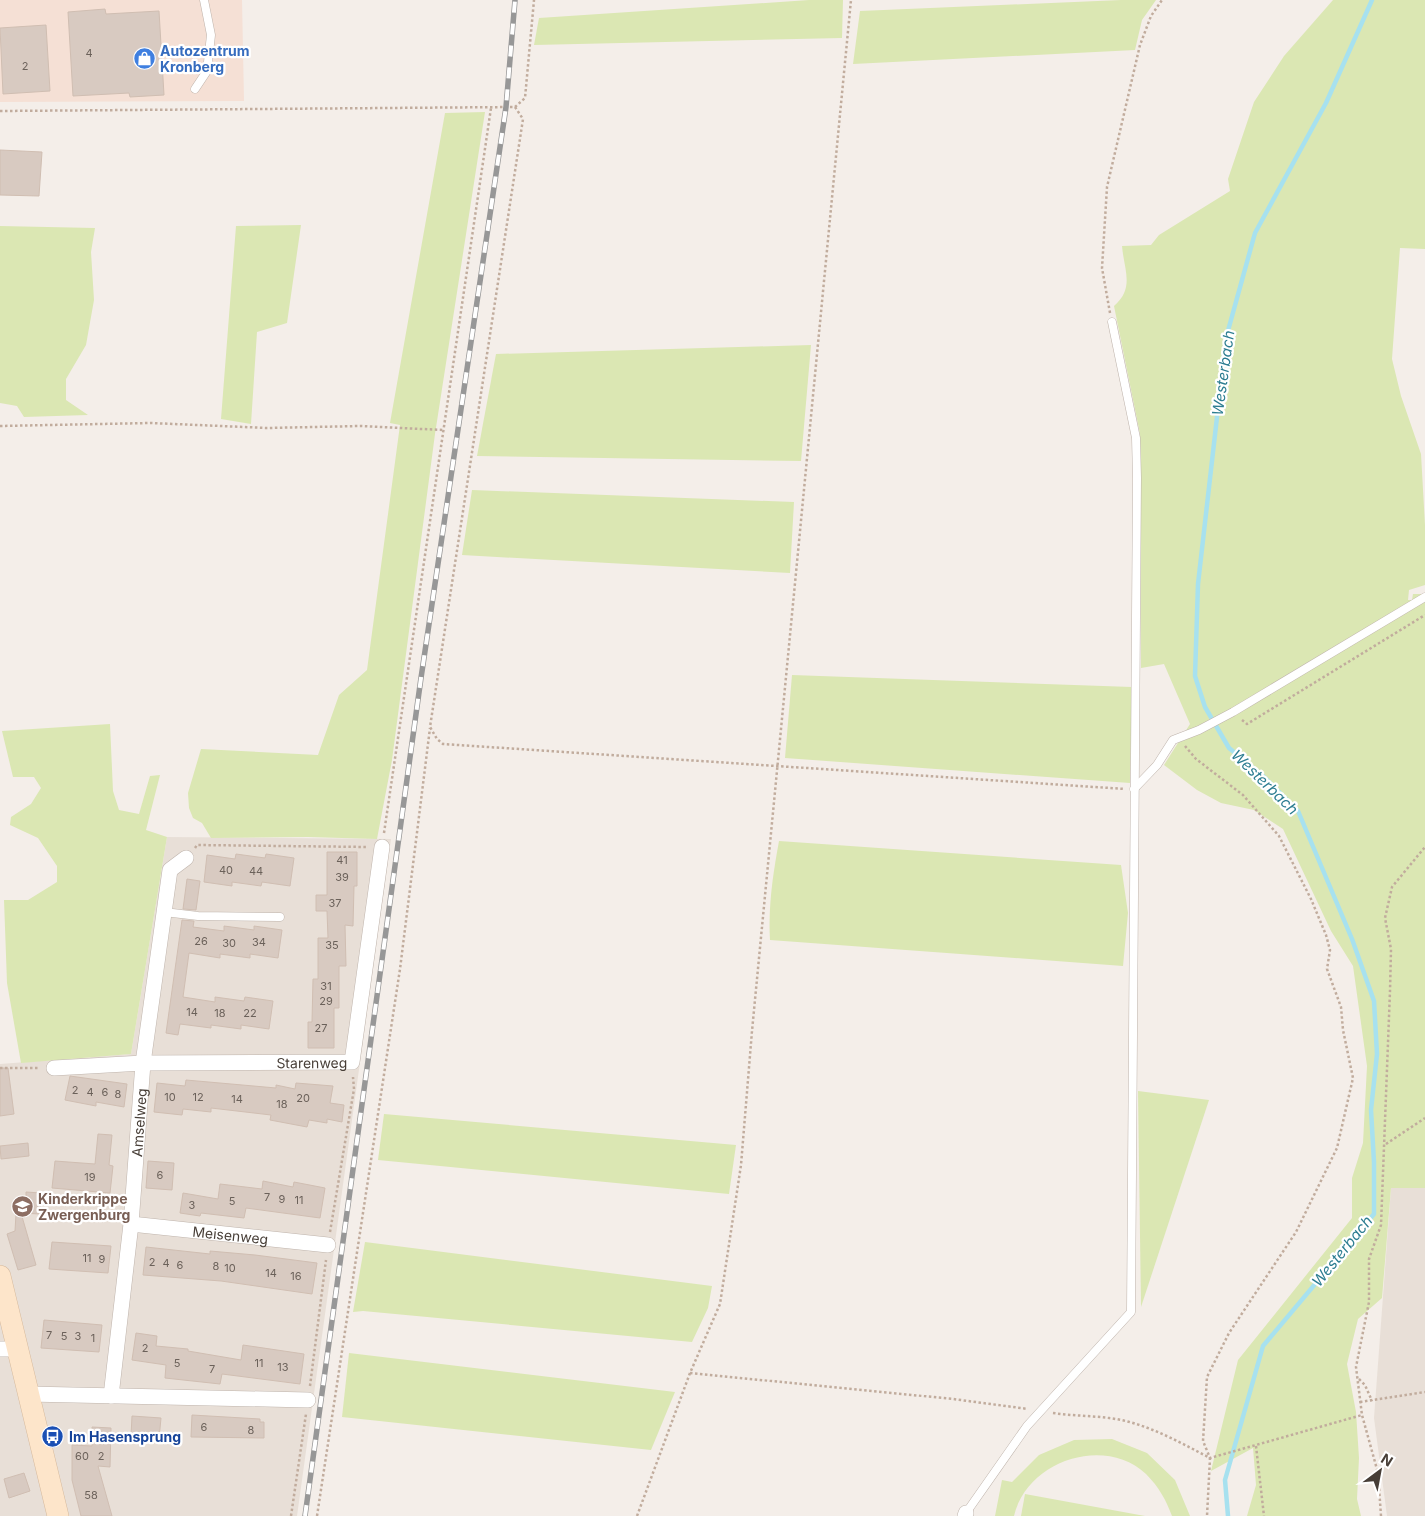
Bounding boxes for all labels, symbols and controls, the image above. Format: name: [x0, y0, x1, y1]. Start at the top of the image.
place label: Autozentrum Kronberg: [160, 42, 250, 75]
house number: 4: [85, 46, 93, 60]
shop icon: Autozentrum Kronberg: [132, 46, 156, 70]
house number: 2: [22, 59, 28, 73]
water label: Westerbach: [1208, 329, 1238, 417]
water label: Westerbach: [1228, 745, 1303, 819]
house number: 41: [336, 853, 348, 867]
house number: 40: [219, 863, 233, 877]
house number: 44: [249, 864, 263, 878]
house number: 39: [335, 870, 349, 884]
house number: 37: [328, 896, 342, 910]
house number: 26: [194, 934, 208, 948]
house number: 34: [252, 935, 266, 949]
house number: 30: [222, 936, 236, 950]
house number: 35: [325, 938, 339, 952]
house number: 31: [320, 979, 332, 993]
house number: 29: [319, 994, 333, 1008]
house number: 14: [186, 1005, 198, 1019]
house number: 18: [214, 1006, 226, 1020]
house number: 22: [243, 1006, 257, 1020]
house number: 27: [315, 1021, 327, 1035]
street label: Starenweg: [276, 1054, 347, 1071]
house number: 2: [72, 1083, 78, 1097]
house number: 4: [86, 1085, 94, 1099]
house number: 6: [102, 1085, 109, 1099]
house number: 8: [115, 1087, 122, 1101]
street label: Amselweg: [128, 1087, 150, 1157]
house number: 10: [164, 1090, 176, 1104]
house number: 12: [192, 1090, 204, 1104]
house number: 20: [296, 1091, 310, 1105]
house number: 14: [231, 1092, 243, 1106]
house number: 18: [276, 1097, 288, 1111]
house number: 6: [157, 1168, 164, 1182]
house number: 19: [84, 1170, 96, 1184]
place label: Kinderkrippe Zwergenburg: [38, 1190, 130, 1223]
house number: 7: [264, 1190, 270, 1204]
house number: 9: [279, 1192, 286, 1206]
house number: 11: [295, 1193, 303, 1207]
school or university icon: Kinderkrippe Zwergenburg: [10, 1194, 34, 1218]
house number: 5: [229, 1194, 236, 1208]
house number: 3: [189, 1198, 196, 1212]
water label: Westerbach: [1308, 1212, 1376, 1290]
street label: Meisenweg: [192, 1222, 269, 1247]
house number: 11: [83, 1251, 91, 1265]
house number: 9: [99, 1252, 106, 1266]
house number: 2: [149, 1255, 155, 1269]
house number: 4: [162, 1256, 170, 1270]
house number: 6: [177, 1258, 184, 1272]
house number: 8: [213, 1259, 220, 1273]
house number: 10: [224, 1261, 236, 1275]
house number: 14: [265, 1266, 277, 1280]
house number: 16: [290, 1269, 302, 1283]
house number: 7: [46, 1328, 52, 1342]
house number: 5: [61, 1329, 68, 1343]
house number: 3: [75, 1329, 82, 1343]
house number: 1: [91, 1331, 95, 1345]
house number: 2: [142, 1341, 148, 1355]
house number: 5: [174, 1356, 181, 1370]
house number: 11: [255, 1356, 263, 1370]
house number: 13: [277, 1360, 289, 1374]
house number: 7: [209, 1362, 215, 1376]
house number: 6: [201, 1420, 208, 1434]
house number: 8: [248, 1423, 255, 1437]
bus stop icon: Im Hasensprung: [41, 1424, 65, 1448]
place label: Im Hasensprung: [69, 1428, 181, 1445]
north arrow: [1355, 1446, 1405, 1496]
house number: 60: [75, 1449, 89, 1463]
house number: 2: [98, 1449, 104, 1463]
text: N: [1378, 1450, 1396, 1470]
house number: 58: [84, 1488, 98, 1502]

